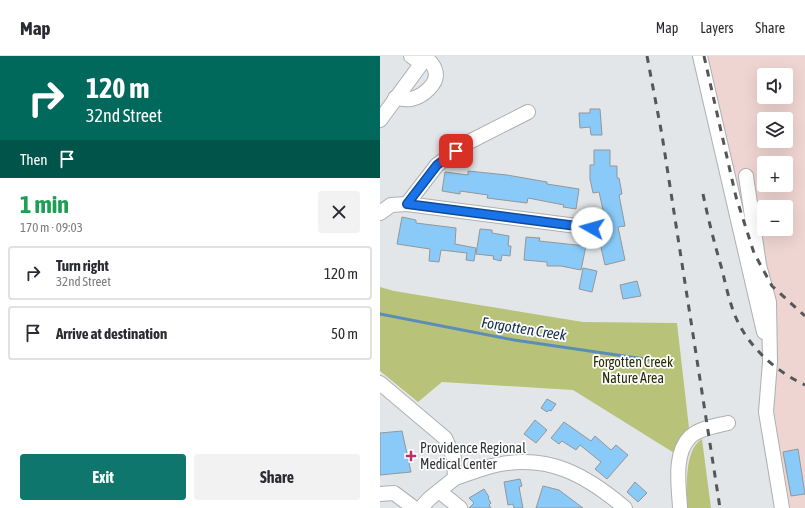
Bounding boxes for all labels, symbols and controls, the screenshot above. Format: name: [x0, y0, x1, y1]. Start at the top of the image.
text: Map: [20, 17, 51, 39]
text: Map: [656, 20, 678, 36]
text: Layers: [700, 20, 733, 36]
text: Share: [755, 20, 785, 36]
map controls: [757, 68, 793, 236]
button: sound: [757, 68, 793, 104]
icon: right: [20, 72, 72, 124]
text: 120 m: [86, 72, 149, 104]
text: 32nd Street: [86, 105, 162, 126]
button: layers: [757, 112, 793, 148]
pin: [439, 134, 473, 168]
icon: arrive: [445, 140, 467, 162]
icon: arrive: [56, 148, 78, 170]
text: Then: [20, 151, 48, 168]
button: +: [757, 156, 793, 192]
text: 1 min: [20, 191, 69, 218]
button: close: [318, 191, 360, 233]
button: −: [757, 200, 793, 236]
position arrow: [571, 207, 613, 249]
text: 170 m · 09:03: [20, 220, 83, 235]
text: Turn right: [56, 257, 109, 274]
icon: right: [22, 262, 44, 284]
text: 120 m: [324, 265, 358, 282]
text: 32nd Street: [56, 274, 111, 289]
water label: Forgotten Creek: [480, 313, 568, 344]
icon: arrive: [22, 322, 44, 344]
text: Arrive at destination: [56, 325, 167, 342]
text: 50 m: [331, 325, 358, 342]
park label: Forgotten Creek Nature Area: [593, 354, 673, 386]
place label: Providence Regional Medical Center: [420, 440, 526, 472]
marker: Providence Regional Medical Center: [405, 450, 417, 462]
button: Exit: [20, 454, 186, 500]
button: Share: [194, 454, 360, 500]

